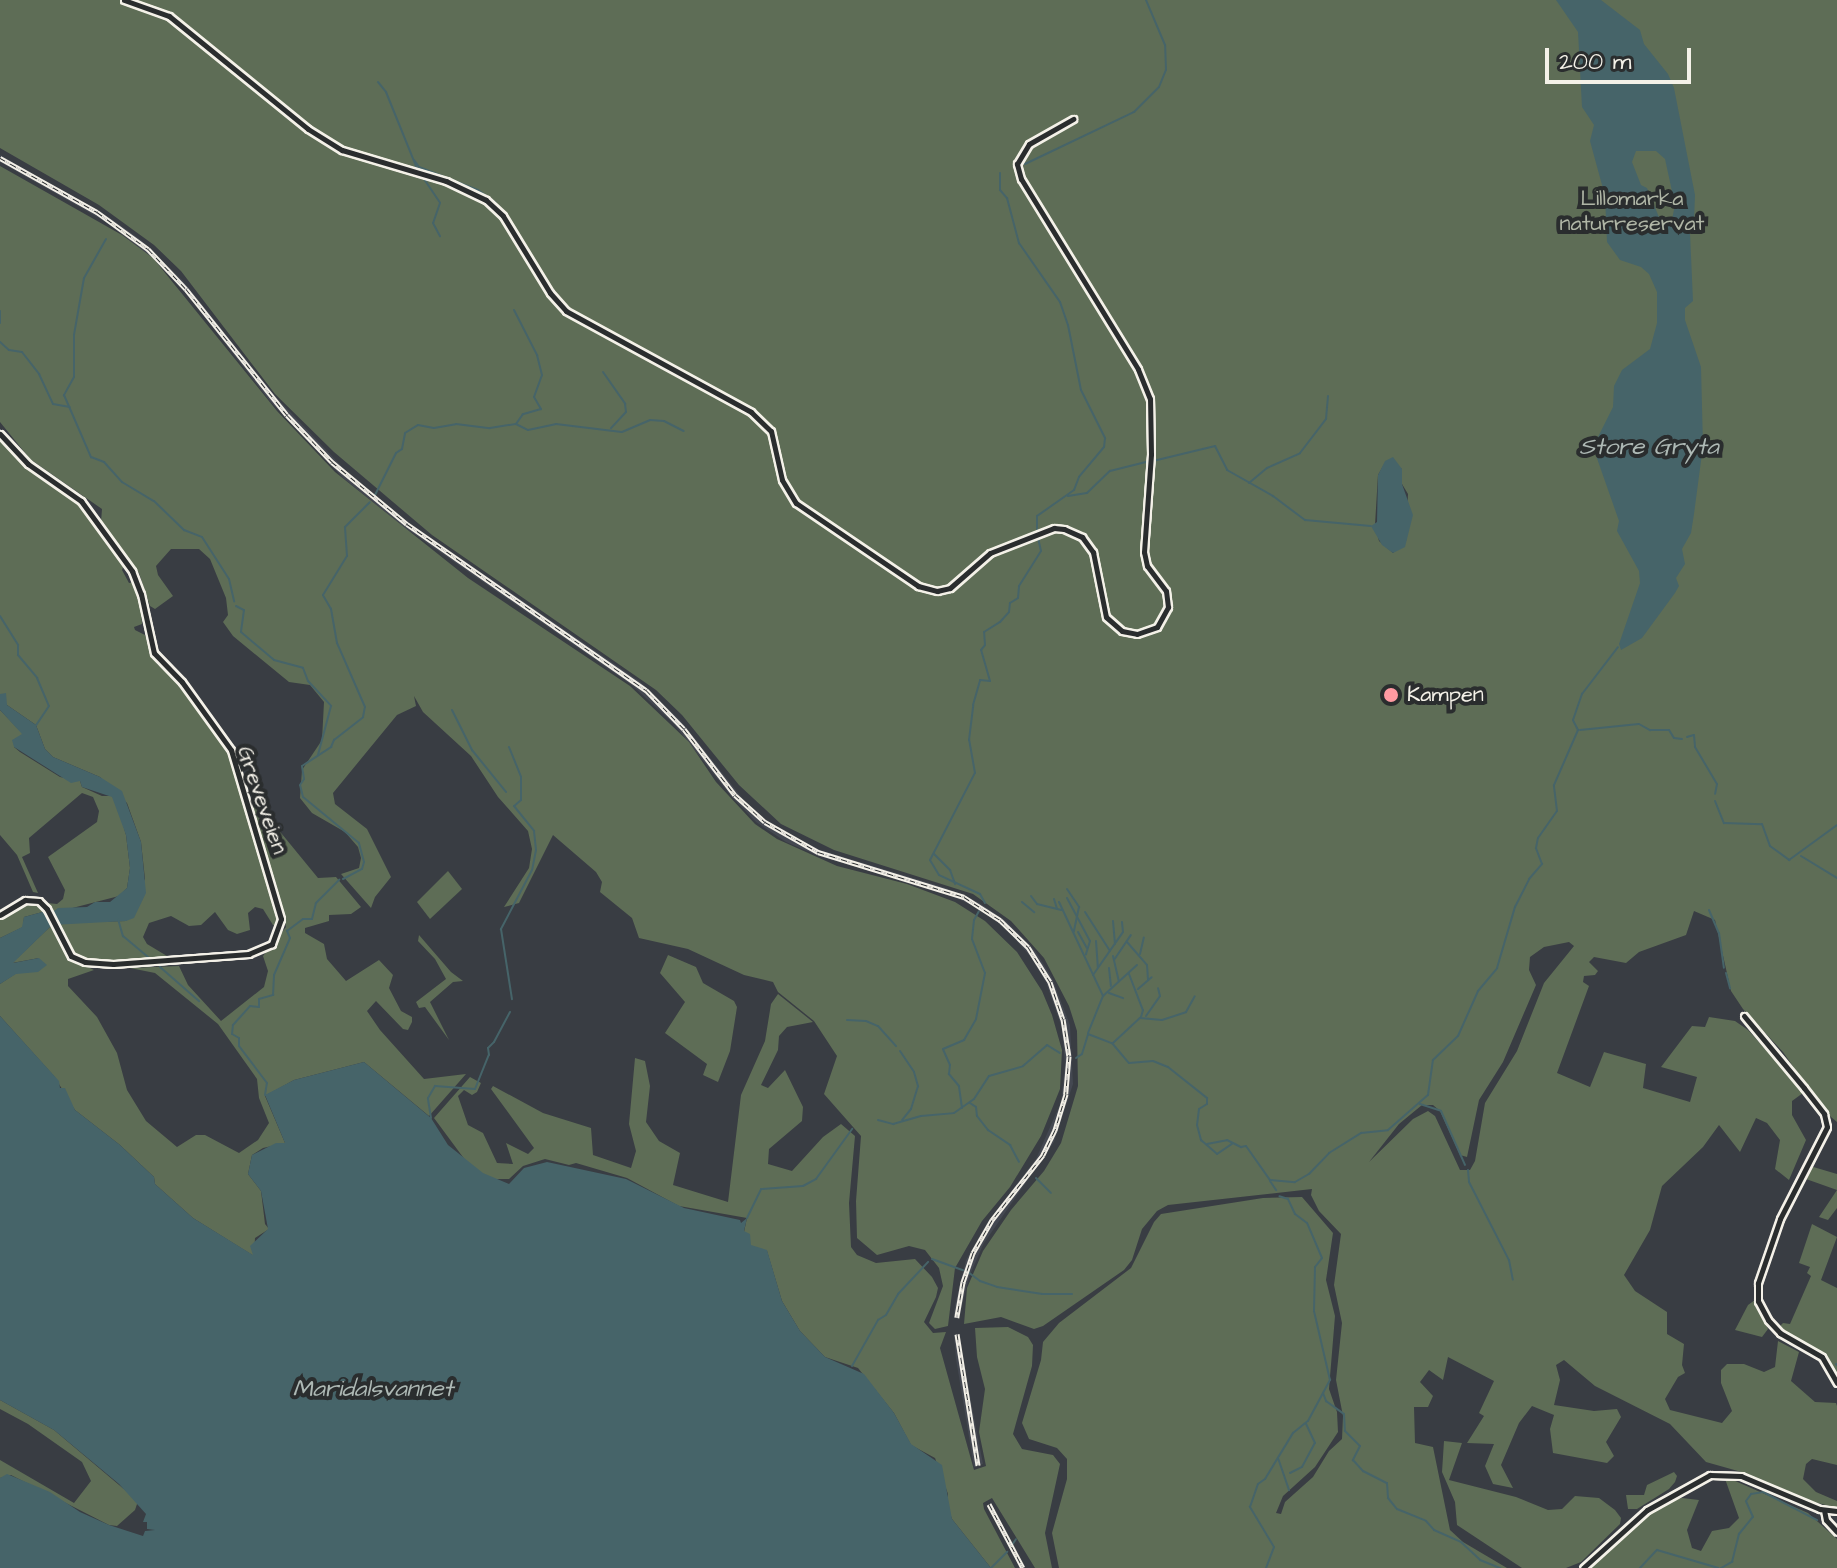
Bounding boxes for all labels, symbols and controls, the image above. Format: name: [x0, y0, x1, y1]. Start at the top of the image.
scale bar: [1549, 32, 1695, 82]
text: 200 m: [1559, 45, 1631, 79]
park label: Lillomarka naturreservat: [1559, 185, 1705, 236]
water label: Store Gryta: [1579, 434, 1719, 462]
place label: Kampen: [1407, 682, 1484, 708]
marker: Kampen: [1382, 686, 1400, 704]
street label: Greveveien: [231, 743, 293, 857]
water label: Maridalsvannet: [293, 1376, 453, 1404]

